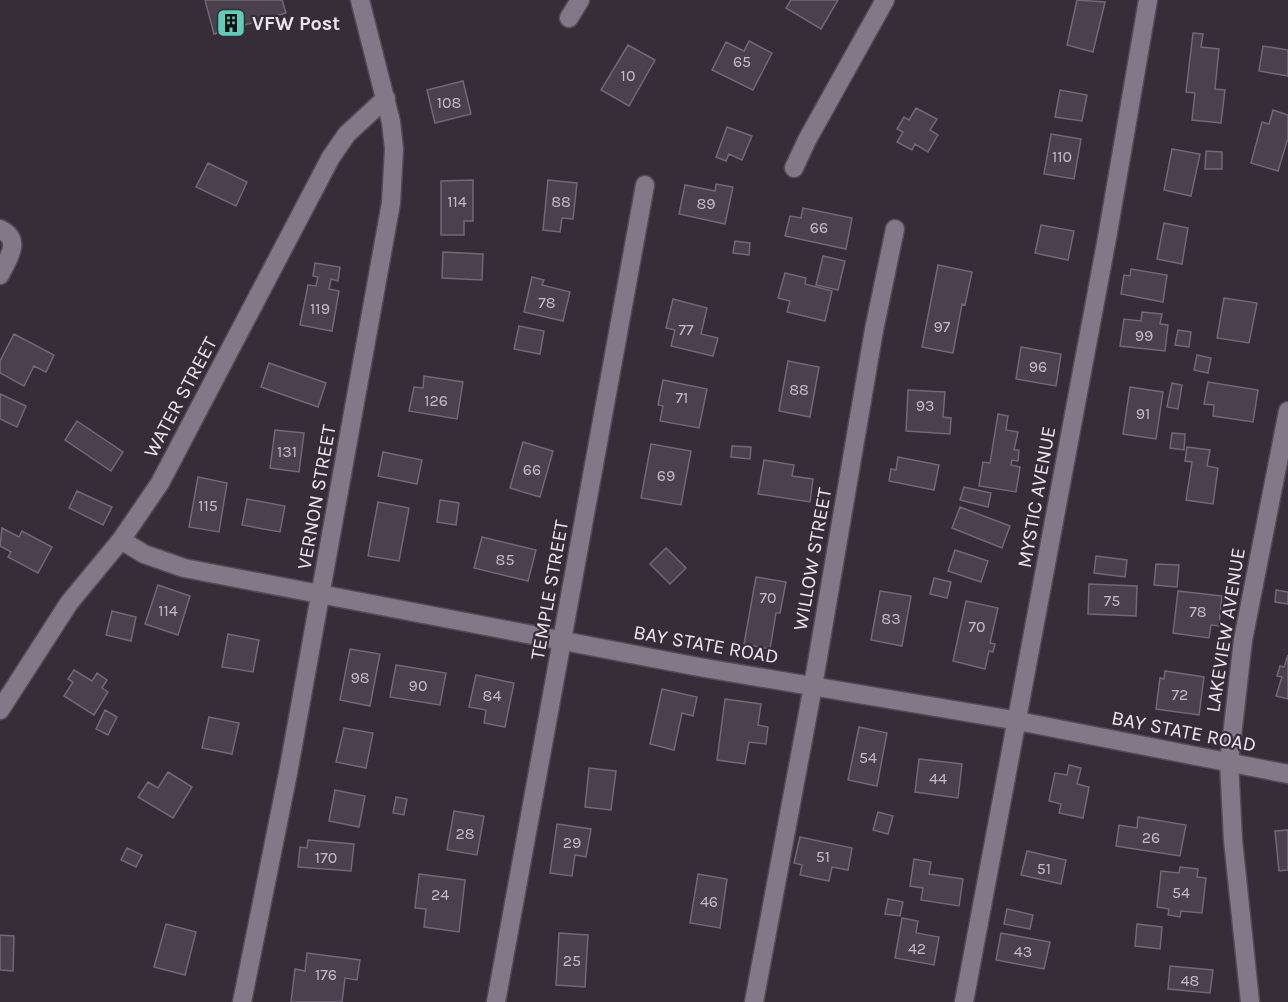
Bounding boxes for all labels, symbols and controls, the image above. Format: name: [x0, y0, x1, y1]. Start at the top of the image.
building icon: VFW Post: [215, 7, 247, 39]
place label: VFW Post: [252, 12, 340, 35]
house number: 65: [733, 52, 751, 71]
house number: 10: [621, 66, 635, 85]
house number: 108: [437, 93, 461, 112]
house number: 110: [1052, 147, 1072, 166]
house number: 114: [447, 192, 467, 211]
house number: 88: [551, 192, 571, 211]
house number: 89: [696, 194, 716, 213]
house number: 66: [810, 218, 828, 237]
house number: 78: [538, 293, 556, 312]
house number: 119: [310, 299, 330, 318]
house number: 97: [934, 317, 951, 336]
house number: 77: [678, 320, 694, 339]
house number: 99: [1135, 326, 1153, 345]
street label: WATER STREET: [139, 333, 222, 461]
house number: 96: [1029, 357, 1047, 376]
house number: 88: [789, 380, 809, 399]
house number: 71: [676, 388, 688, 407]
house number: 126: [424, 391, 448, 410]
house number: 93: [916, 396, 934, 415]
house number: 91: [1136, 404, 1150, 423]
street label: VERNON STREET: [292, 423, 341, 571]
street label: MYSTIC AVENUE: [1013, 424, 1060, 570]
house number: 131: [277, 442, 297, 461]
house number: 66: [523, 460, 541, 479]
house number: 69: [657, 466, 675, 485]
street label: WILLOW STREET: [789, 486, 836, 632]
house number: 115: [198, 496, 218, 515]
street label: TEMPLE STREET: [526, 518, 573, 662]
street label: LAKEVIEW AVENUE: [1201, 546, 1250, 714]
house number: 85: [496, 550, 514, 569]
house number: 70: [759, 588, 777, 607]
house number: 75: [1104, 591, 1120, 610]
house number: 114: [158, 601, 178, 620]
house number: 78: [1189, 602, 1207, 621]
house number: 83: [881, 609, 901, 628]
house number: 70: [968, 617, 986, 636]
street label: BAY STATE ROAD: [632, 620, 780, 669]
house number: 98: [350, 668, 370, 687]
house number: 90: [409, 676, 427, 695]
house number: 72: [1172, 685, 1188, 704]
house number: 84: [483, 686, 501, 705]
street label: BAY STATE ROAD: [1110, 706, 1258, 757]
house number: 54: [859, 748, 877, 767]
house number: 44: [929, 769, 947, 788]
house number: 28: [455, 824, 475, 843]
house number: 26: [1142, 828, 1160, 847]
house number: 29: [563, 833, 581, 852]
house number: 51: [816, 847, 830, 866]
house number: 170: [315, 848, 337, 867]
house number: 51: [1037, 859, 1051, 878]
house number: 54: [1172, 883, 1190, 902]
house number: 24: [431, 885, 449, 904]
house number: 46: [700, 892, 718, 911]
house number: 42: [908, 939, 926, 958]
house number: 43: [1014, 942, 1032, 961]
house number: 25: [563, 951, 581, 970]
house number: 176: [315, 965, 337, 984]
house number: 48: [1181, 971, 1199, 990]

